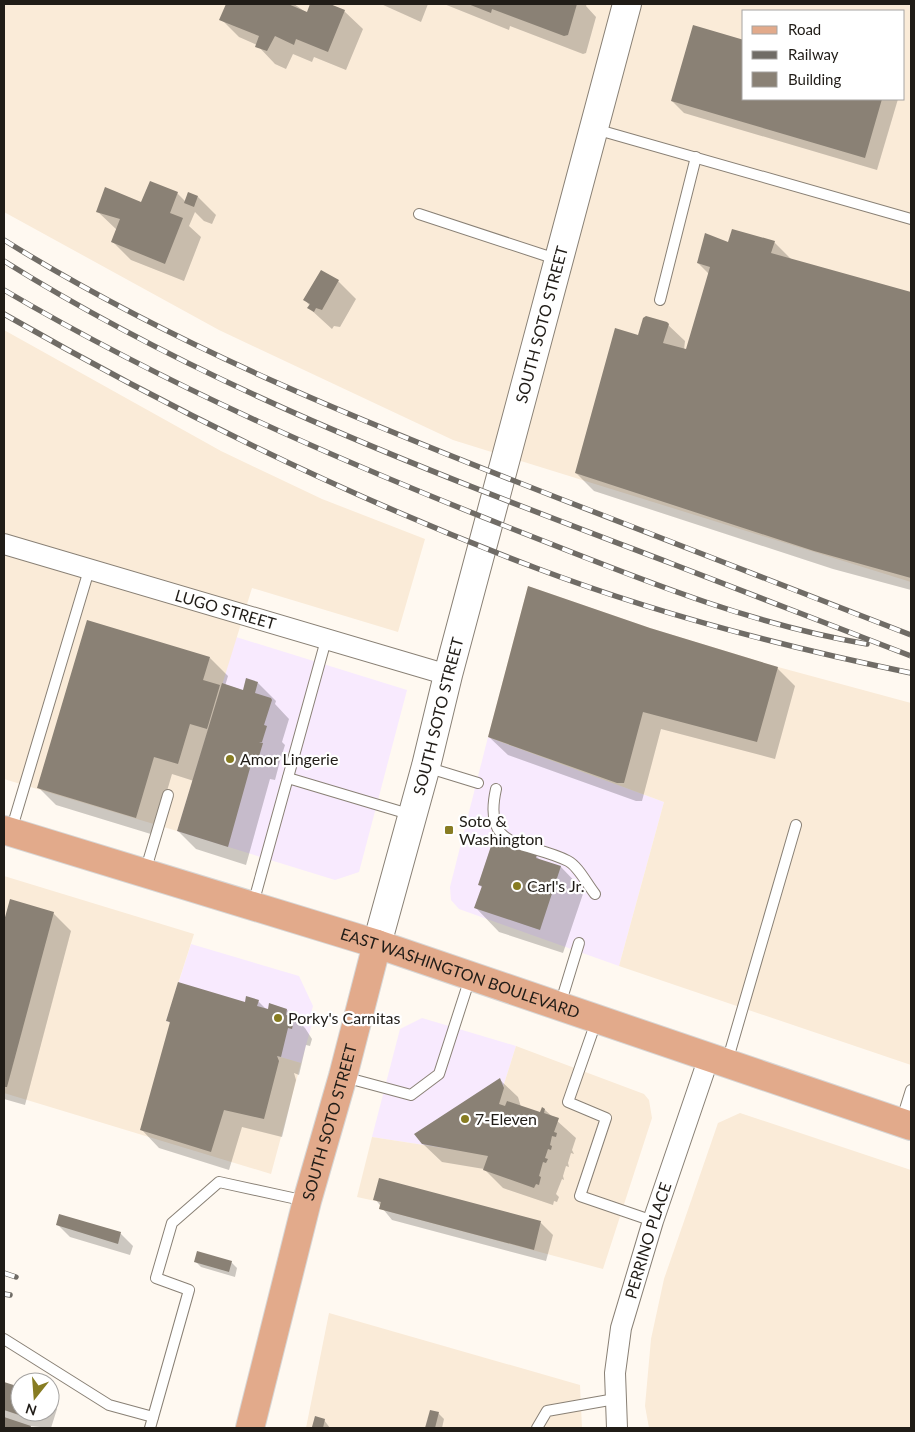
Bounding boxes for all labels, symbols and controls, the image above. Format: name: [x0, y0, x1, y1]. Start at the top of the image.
legend: [742, 10, 905, 100]
text: Road: [788, 20, 821, 38]
text: Railway: [788, 45, 839, 63]
text: Building: [788, 70, 841, 88]
street label: SOUTH SOTO STREET: [511, 243, 571, 405]
street label: LUGO STREET: [173, 585, 279, 633]
street label: SOUTH SOTO STREET: [408, 634, 467, 797]
place label: Amor Lingerie: [240, 749, 338, 768]
marker: Amor Lingerie: [224, 753, 236, 765]
place label: Soto & Washington: [459, 811, 543, 848]
marker: Soto & Washington: [443, 824, 455, 836]
place label: Carl's Jr.: [527, 876, 584, 895]
marker: Carl's Jr.: [511, 880, 523, 892]
street label: EAST WASHINGTON BOULEVARD: [338, 923, 582, 1021]
place label: Porky's Carnitas: [288, 1008, 401, 1027]
marker: Porky's Carnitas: [272, 1012, 284, 1024]
street label: SOUTH SOTO STREET: [298, 1041, 360, 1203]
place label: 7-Eleven: [475, 1109, 537, 1128]
marker: 7-Eleven: [459, 1113, 471, 1125]
street label: PERRINO PLACE: [620, 1180, 675, 1301]
north arrow: [10, 1372, 60, 1422]
text: N: [23, 1400, 39, 1420]

